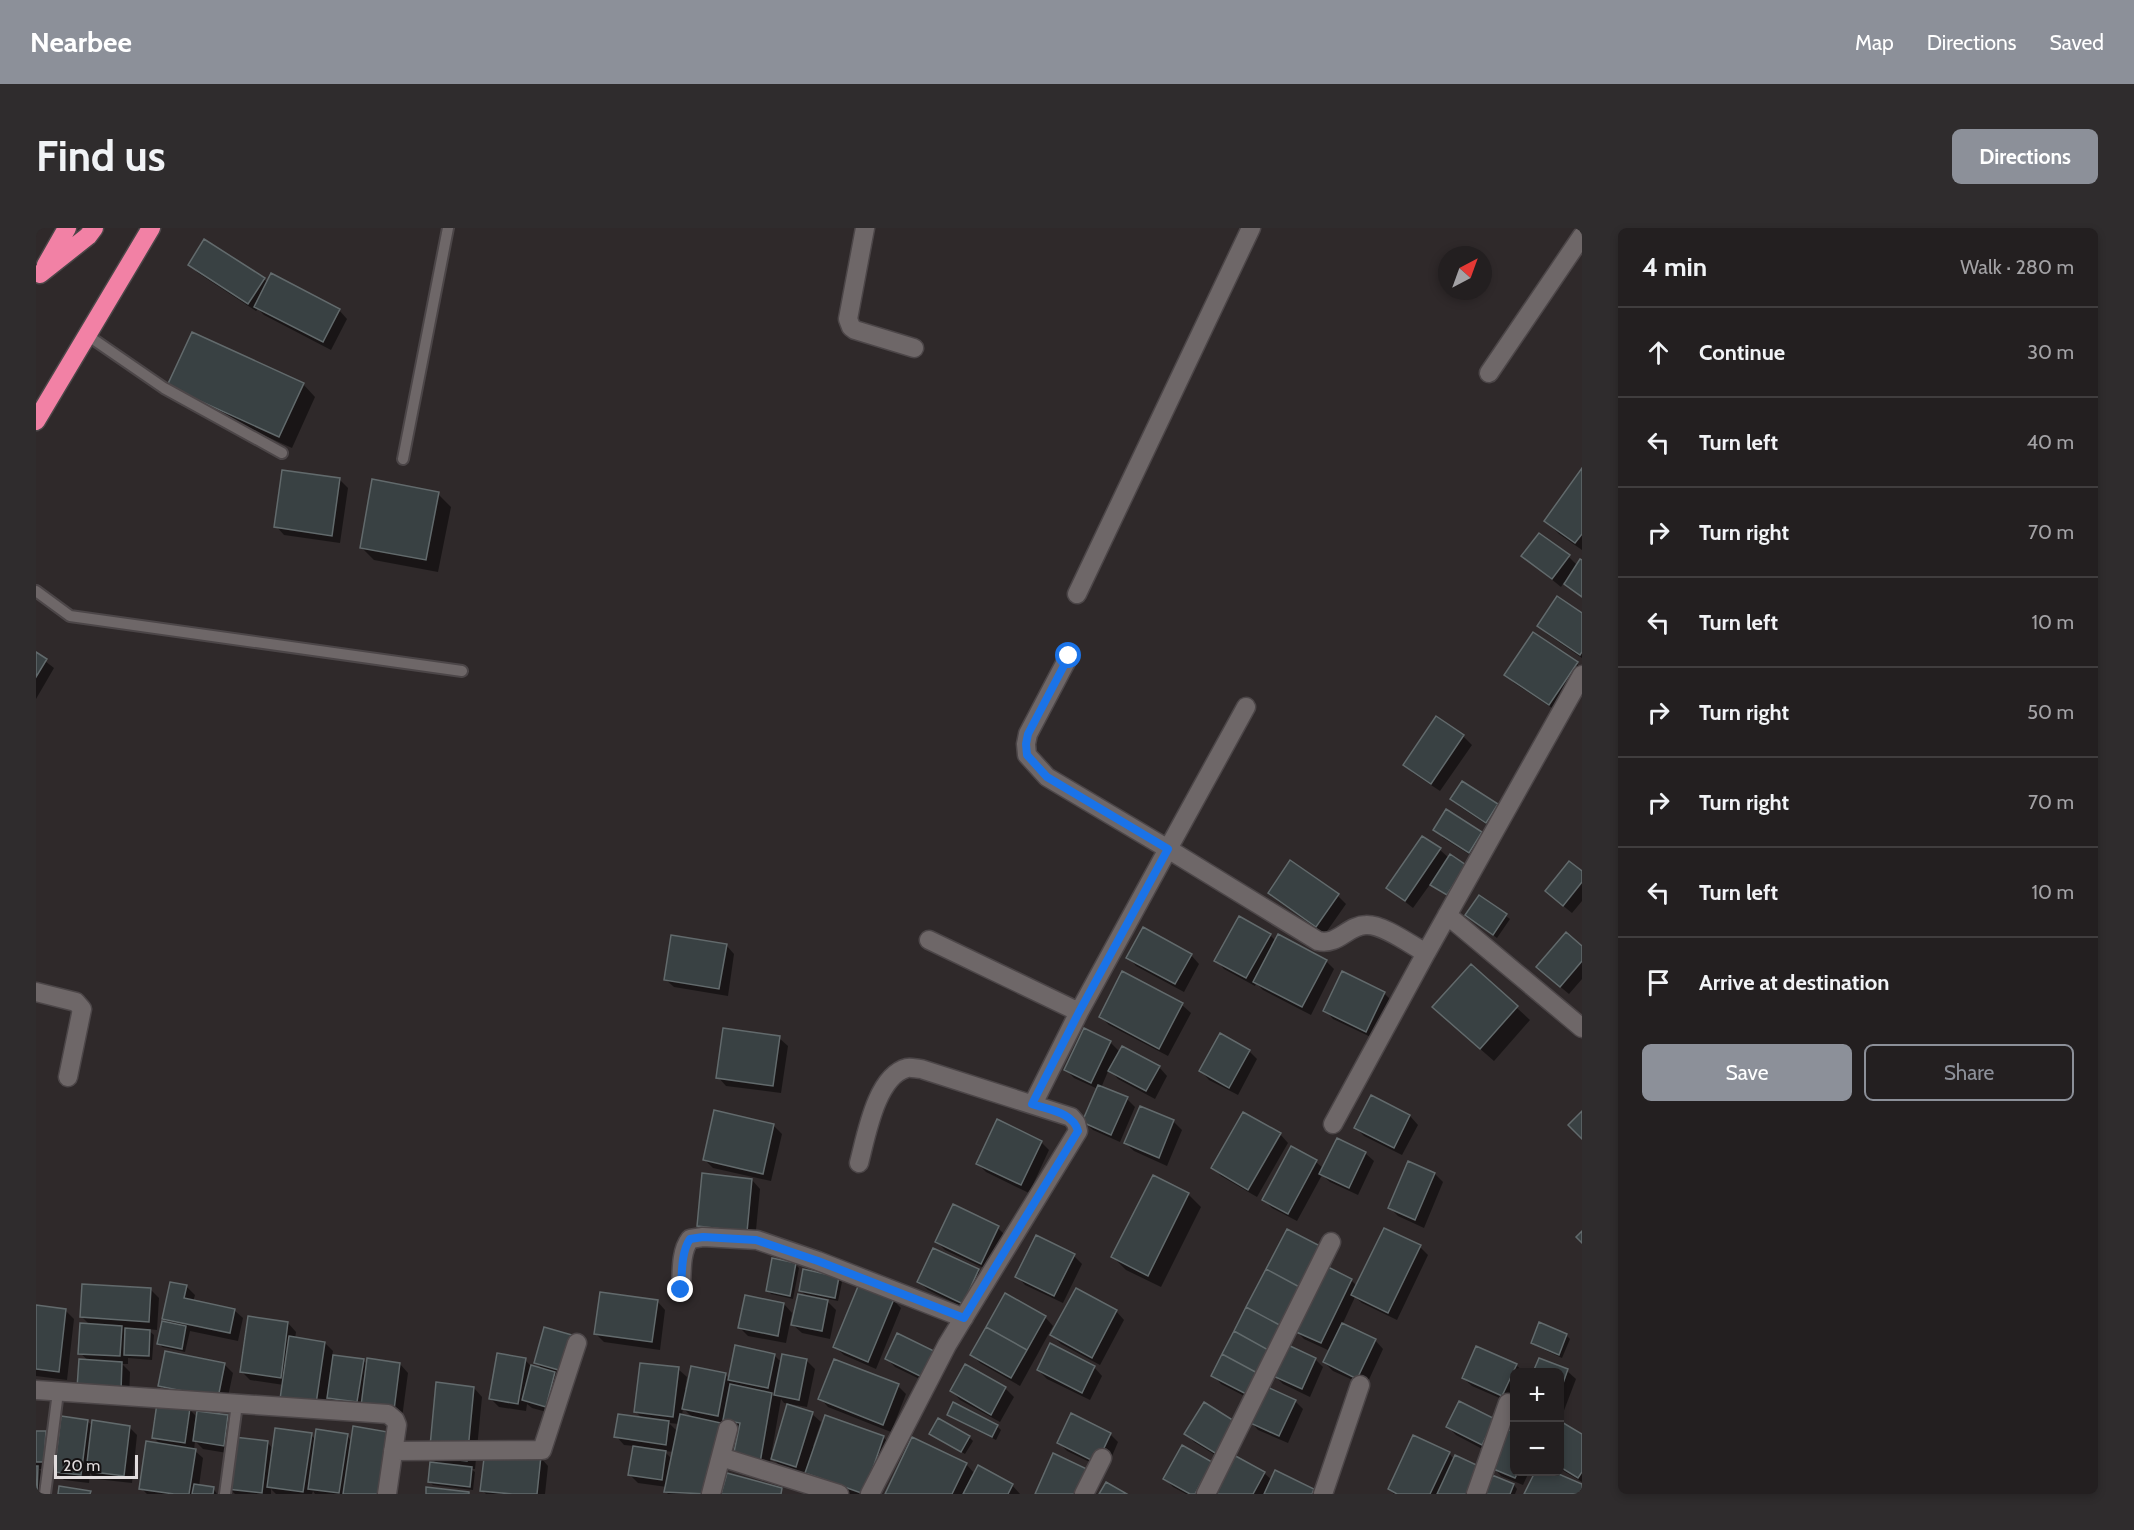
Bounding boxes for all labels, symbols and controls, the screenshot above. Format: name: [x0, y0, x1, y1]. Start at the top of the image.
text: Nearbee: [30, 25, 132, 59]
text: Map: [1855, 30, 1894, 55]
text: Directions: [1927, 30, 2016, 55]
text: Saved: [2049, 30, 2104, 55]
button: Directions: [1952, 129, 2098, 184]
text: Find us: [36, 130, 165, 182]
north arrow: [1438, 246, 1492, 300]
text: 4 min: [1642, 251, 1707, 283]
text: Walk · 280 m: [1960, 255, 2074, 279]
icon: ahead: [1642, 336, 1675, 369]
text: Continue: [1699, 339, 1785, 366]
text: 30 m: [2027, 340, 2074, 364]
icon: left: [1642, 426, 1675, 459]
text: Turn left: [1699, 429, 1778, 456]
text: 40 m: [2026, 430, 2074, 454]
icon: right: [1642, 516, 1675, 549]
text: Turn right: [1699, 519, 1789, 546]
text: 70 m: [2028, 520, 2074, 544]
icon: left: [1642, 606, 1675, 639]
text: Turn left: [1699, 609, 1778, 636]
text: 10 m: [2031, 610, 2074, 634]
route start: [1055, 642, 1081, 668]
icon: right: [1642, 696, 1675, 729]
text: Turn right: [1699, 699, 1789, 726]
text: 50 m: [2027, 700, 2074, 724]
icon: right: [1642, 786, 1675, 819]
text: Turn right: [1699, 789, 1789, 816]
text: 70 m: [2028, 790, 2074, 814]
icon: left: [1642, 876, 1675, 909]
text: Turn left: [1699, 879, 1778, 906]
text: 10 m: [2031, 880, 2074, 904]
icon: arrive: [1642, 966, 1675, 999]
text: Arrive at destination: [1699, 969, 1889, 996]
button: Save: [1642, 1044, 1852, 1101]
button: Share: [1864, 1044, 2074, 1101]
route end: [667, 1276, 693, 1302]
map controls: [1510, 1368, 1564, 1476]
button: +: [1510, 1368, 1564, 1422]
button: −: [1510, 1422, 1564, 1476]
scale bar: [54, 1452, 138, 1480]
text: 20 m: [63, 1456, 100, 1475]

